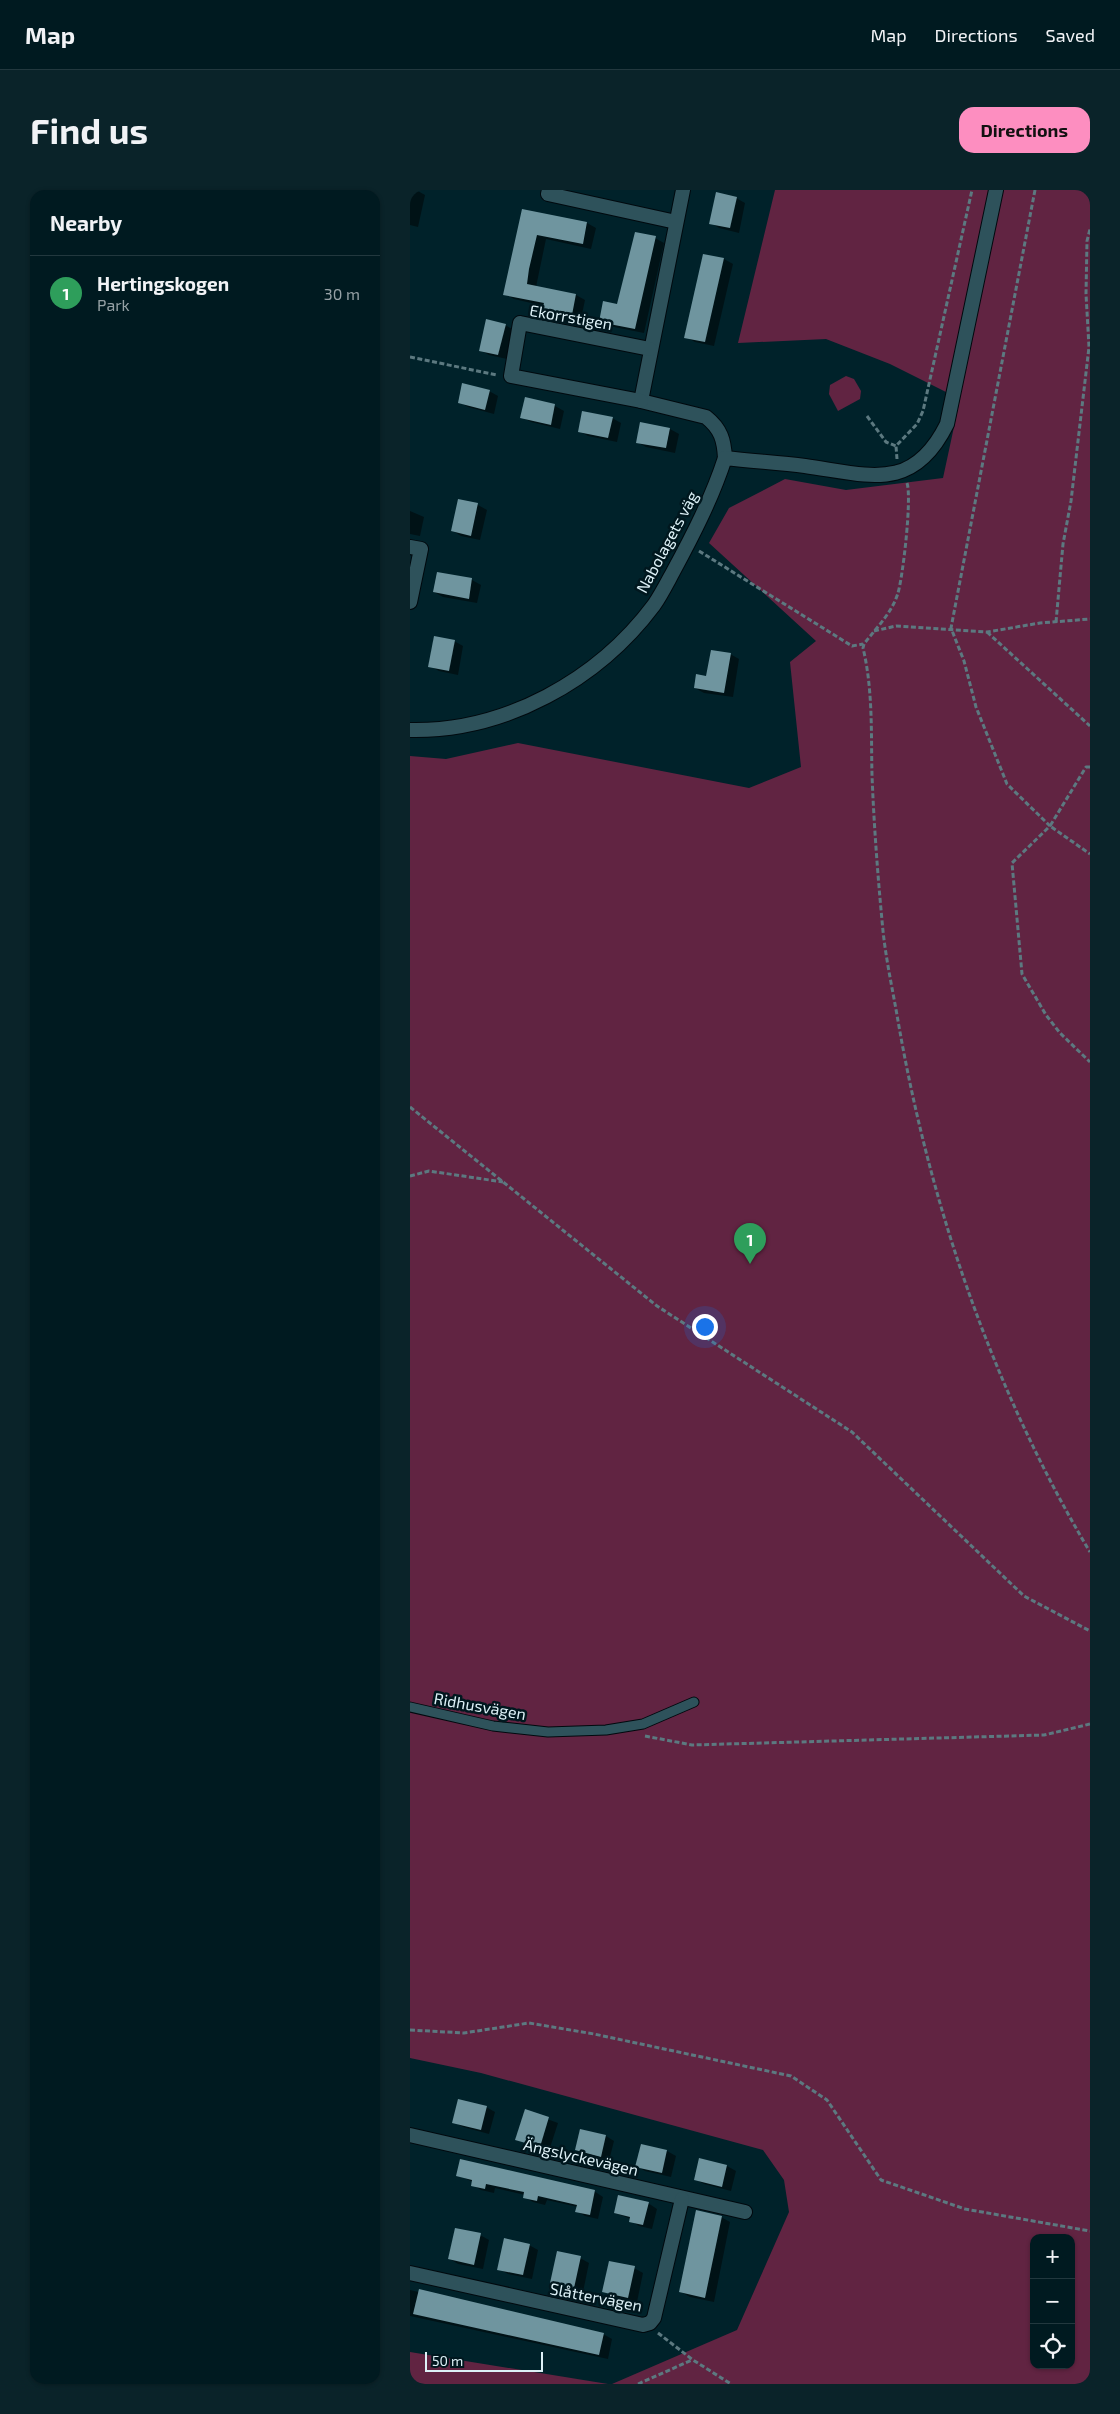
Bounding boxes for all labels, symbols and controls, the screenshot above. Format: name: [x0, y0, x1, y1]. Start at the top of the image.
text: Map: [25, 20, 75, 49]
text: Map: [870, 24, 907, 46]
text: Directions: [935, 24, 1018, 46]
text: Saved: [1046, 24, 1095, 46]
button: Directions: [959, 107, 1090, 153]
text: Find us: [30, 109, 148, 151]
text: Nearby: [50, 210, 122, 235]
text: Hertingskogen: [97, 272, 229, 295]
text: 1: [63, 284, 69, 303]
text: 30 m: [324, 284, 360, 303]
text: Park: [97, 295, 130, 314]
street label: Ekorrstigen: [528, 300, 614, 333]
street label: Nabolagets väg: [632, 487, 701, 596]
pin: 1: [734, 1223, 766, 1264]
your location: [692, 1314, 718, 1340]
street label: Ridhusvägen: [432, 1688, 528, 1723]
street label: Ängslyckevägen: [522, 2134, 640, 2179]
map controls: [1030, 2234, 1075, 2369]
button: +: [1030, 2234, 1075, 2279]
street label: Slåttervägen: [548, 2278, 644, 2315]
button: −: [1030, 2279, 1075, 2324]
button: locate: [1030, 2324, 1075, 2369]
scale bar: [425, 2349, 542, 2372]
text: 50 m: [432, 2352, 463, 2369]

